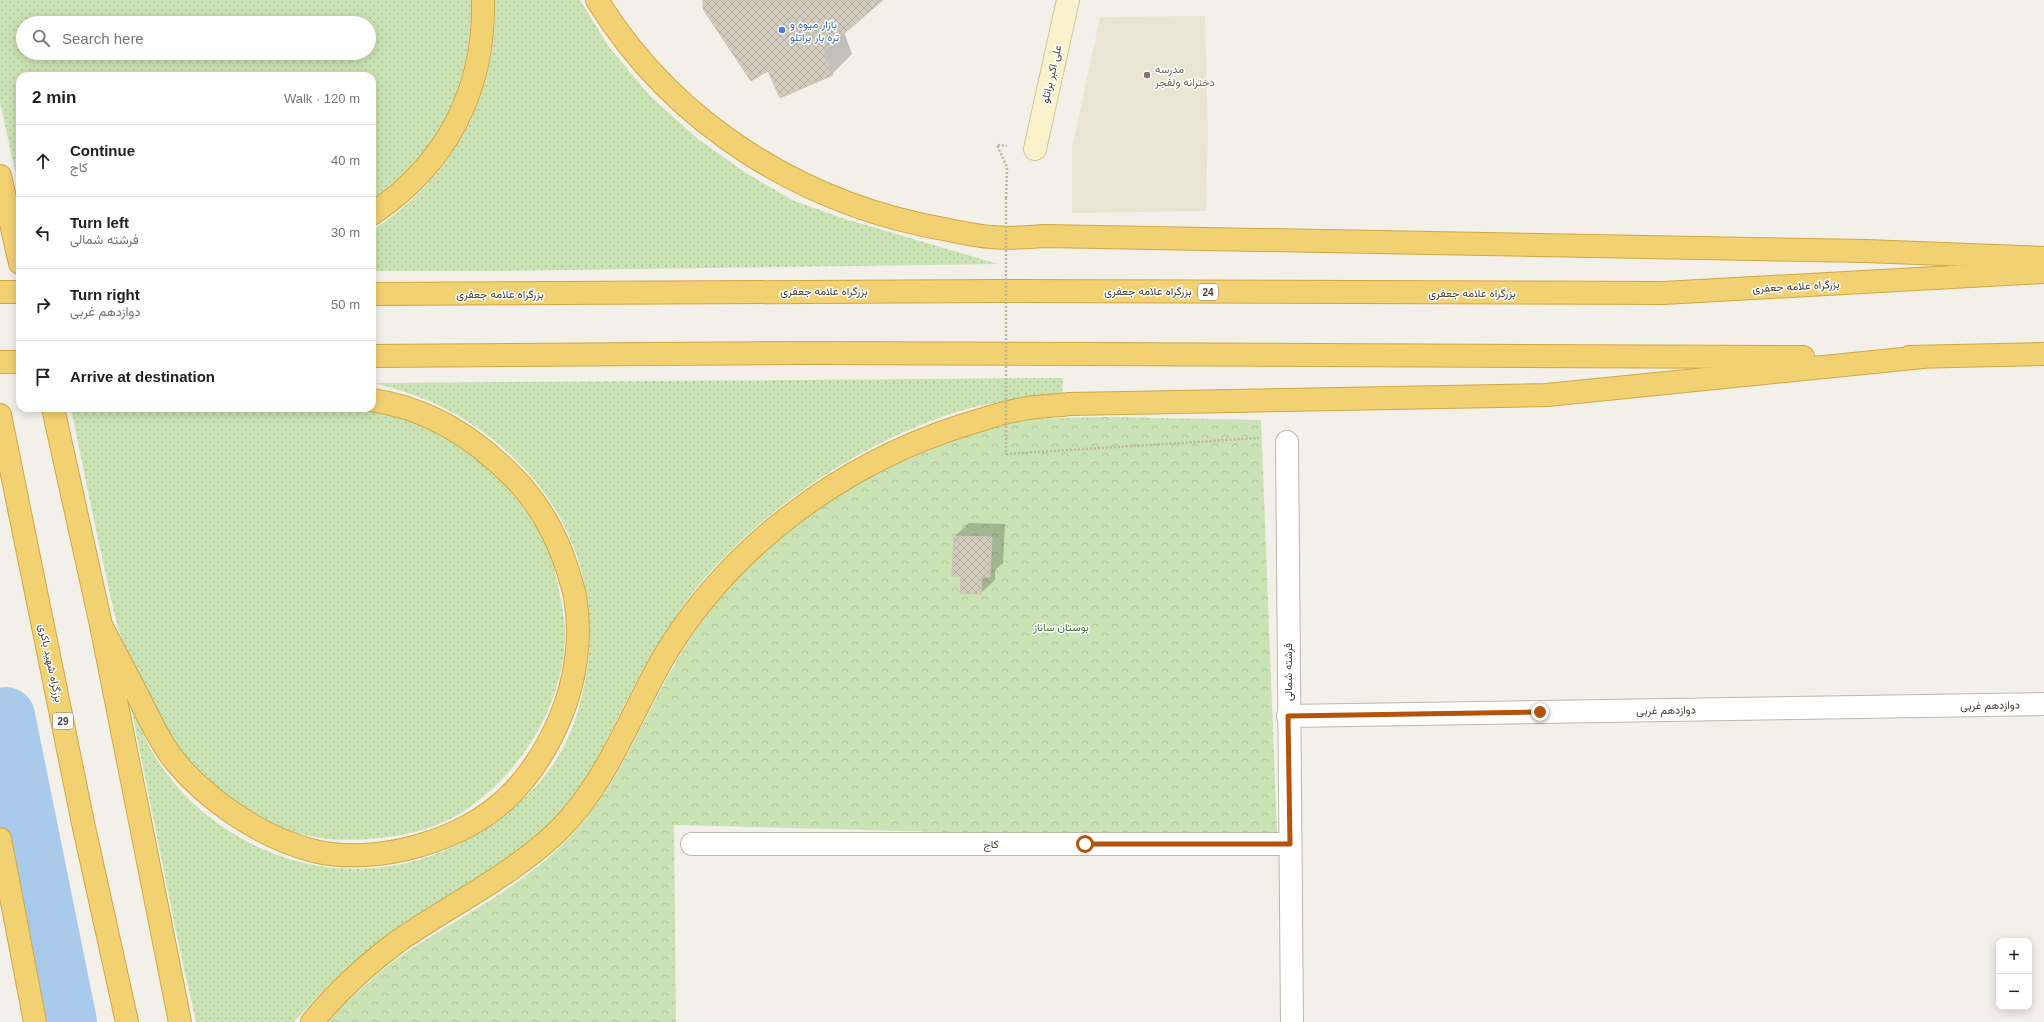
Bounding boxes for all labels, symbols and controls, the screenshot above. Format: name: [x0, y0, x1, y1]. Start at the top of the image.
search box: [16, 16, 376, 60]
place label: بازار میوه و تره بار براتلو: [790, 18, 840, 44]
marker: بازار میوه و تره بار براتلو: [777, 25, 787, 35]
icon: search: [30, 27, 52, 49]
text: Search here: [62, 30, 144, 47]
street label: علی اکبر براتلو: [1038, 44, 1065, 104]
place label: مدرسه دخترانه ولفجر: [1154, 63, 1215, 89]
marker: مدرسه دخترانه ولفجر: [1142, 70, 1152, 80]
text: 2 min: [32, 88, 76, 107]
text: Walk · 120 m: [284, 91, 360, 106]
text: Continue: [70, 142, 135, 159]
icon: ahead: [32, 150, 54, 172]
text: 40 m: [331, 153, 360, 168]
text: کاج: [70, 160, 88, 175]
text: Turn left: [70, 214, 129, 231]
icon: left: [32, 222, 54, 244]
text: 30 m: [331, 225, 360, 240]
text: فرشته شمالی: [70, 232, 139, 247]
street label: بزرگراه علامه جعفری: [1752, 278, 1840, 295]
road number: 24: [1198, 284, 1218, 300]
street label: بزرگراه علامه جعفری: [780, 285, 868, 298]
street label: بزرگراه علامه جعفری: [1104, 285, 1192, 298]
text: Turn right: [70, 286, 140, 303]
street label: بزرگراه علامه جعفری: [1428, 287, 1516, 300]
street label: بزرگراه علامه جعفری: [456, 288, 544, 301]
icon: right: [32, 294, 54, 316]
text: 50 m: [331, 297, 360, 312]
text: دوازدهم غربی: [70, 304, 141, 319]
icon: arrive: [32, 366, 54, 388]
text: Arrive at destination: [70, 368, 215, 385]
park label: بوستان ساناز: [1032, 621, 1089, 634]
street label: بزرگراه شهید باکری: [36, 623, 65, 703]
street label: فرشته شمالی: [1282, 643, 1295, 701]
street label: دوازدهم غربی: [1960, 698, 2020, 714]
route end: [1531, 703, 1549, 721]
street label: دوازدهم غربی: [1636, 703, 1696, 719]
road number: 29: [53, 713, 73, 729]
route start: [1076, 835, 1094, 853]
street label: کاج: [983, 838, 999, 852]
map controls: [1996, 938, 2032, 1010]
button: +: [1996, 938, 2032, 974]
button: −: [1996, 974, 2032, 1010]

